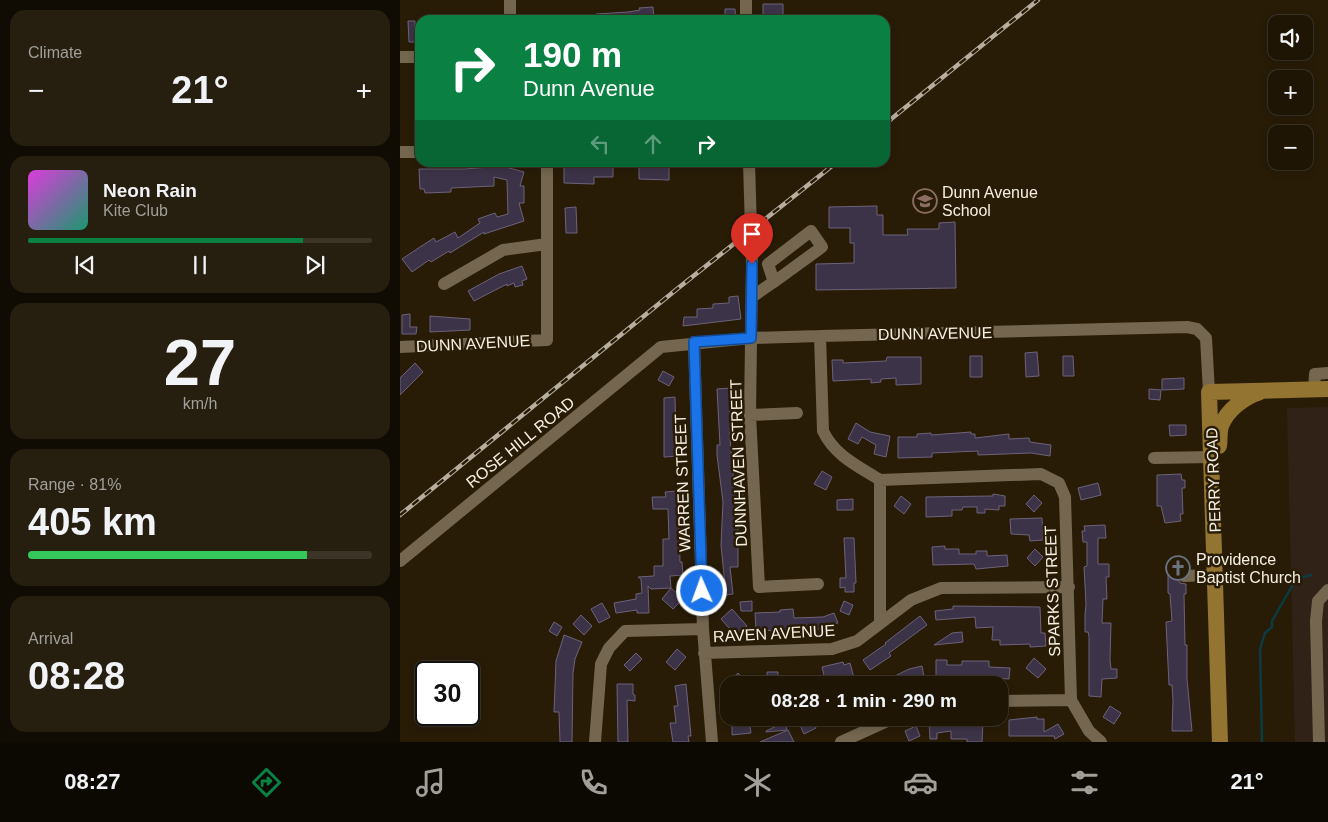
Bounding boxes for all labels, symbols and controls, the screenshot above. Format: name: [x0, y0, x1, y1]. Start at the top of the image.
map controls: [1268, 15, 1313, 170]
button: sound: [1268, 15, 1313, 60]
icon: right: [440, 35, 505, 100]
text: 190 m: [523, 35, 622, 74]
text: Climate: [28, 44, 82, 61]
text: 21°: [171, 69, 229, 111]
button: +: [1268, 70, 1313, 115]
text: −: [28, 75, 44, 106]
text: +: [356, 75, 372, 106]
text: Dunn Avenue: [523, 76, 655, 101]
button: −: [1268, 125, 1313, 170]
icon: left: [586, 130, 614, 158]
icon: ahead: [639, 130, 667, 158]
icon: right: [692, 130, 720, 158]
text: Neon Rain: [103, 180, 197, 201]
place label: Dunn Avenue School: [942, 184, 1038, 219]
school or university icon: Dunn Avenue School: [912, 188, 938, 214]
text: Kite Club: [103, 202, 168, 219]
pin: [731, 213, 773, 264]
icon: arrive: [738, 220, 766, 248]
icon: previous: [71, 251, 99, 279]
icon: pause: [186, 251, 214, 279]
icon: next: [301, 251, 329, 279]
street label: DUNN AVENUE: [878, 324, 992, 343]
text: 27: [164, 326, 236, 399]
street label: DUNN AVENUE: [415, 332, 531, 355]
street label: DUNNHAVEN STREET: [727, 379, 750, 547]
street label: ROSE HILL ROAD: [463, 394, 578, 491]
text: km/h: [183, 395, 217, 412]
street label: WARREN STREET: [672, 413, 693, 552]
street label: PERRY ROAD: [1203, 427, 1224, 533]
text: Range · 81%: [28, 476, 121, 493]
text: 405 km: [28, 501, 157, 543]
street label: SPARKS STREET: [1042, 525, 1063, 657]
place label: Providence Baptist Church: [1196, 551, 1301, 586]
church icon: Providence Baptist Church: [1165, 555, 1191, 581]
position arrow: [675, 564, 727, 616]
street label: RAVEN AVENUE: [713, 622, 835, 645]
text: Arrival: [28, 630, 73, 647]
text: 08:28: [28, 655, 125, 697]
speed limit sign: 30: [415, 661, 480, 726]
text: 08:28 · 1 min · 290 m: [771, 690, 957, 711]
icon: directions: [249, 765, 284, 800]
icon: music: [413, 765, 448, 800]
icon: phone: [576, 765, 611, 800]
icon: climate: [740, 765, 775, 800]
icon: car: [903, 765, 938, 800]
icon: filters: [1067, 765, 1102, 800]
text: 08:27: [64, 769, 121, 794]
text: 21°: [1230, 769, 1264, 794]

